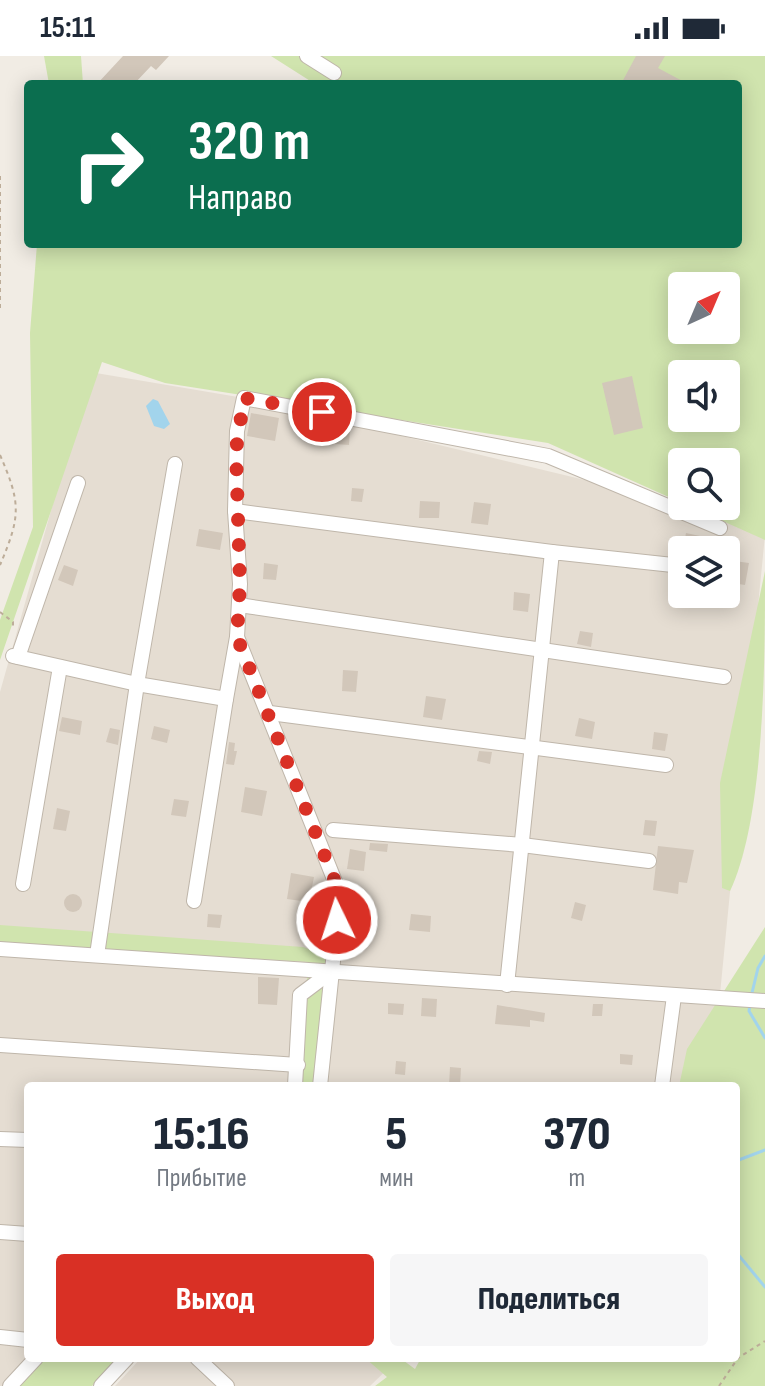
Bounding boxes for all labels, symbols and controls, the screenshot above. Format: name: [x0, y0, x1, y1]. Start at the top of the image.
text: 15:11: [40, 10, 95, 46]
text: 320 m: [188, 109, 310, 176]
icon: right: [56, 112, 160, 216]
text: Направо: [188, 177, 292, 220]
north arrow: [668, 272, 740, 344]
map controls: [668, 272, 740, 608]
button: sound: [668, 360, 740, 432]
pin: [288, 378, 356, 446]
icon: arrive: [300, 390, 344, 434]
button: search: [668, 448, 740, 520]
button: layers: [668, 536, 740, 608]
position arrow: [295, 878, 379, 962]
text: 15:16: [154, 1106, 250, 1163]
text: 5: [386, 1106, 407, 1163]
text: 370: [543, 1106, 610, 1163]
text: Прибытие: [157, 1163, 247, 1194]
text: мин: [379, 1163, 414, 1194]
text: m: [568, 1163, 585, 1194]
button: Выход: [56, 1254, 374, 1346]
button: Поделиться: [390, 1254, 708, 1346]

